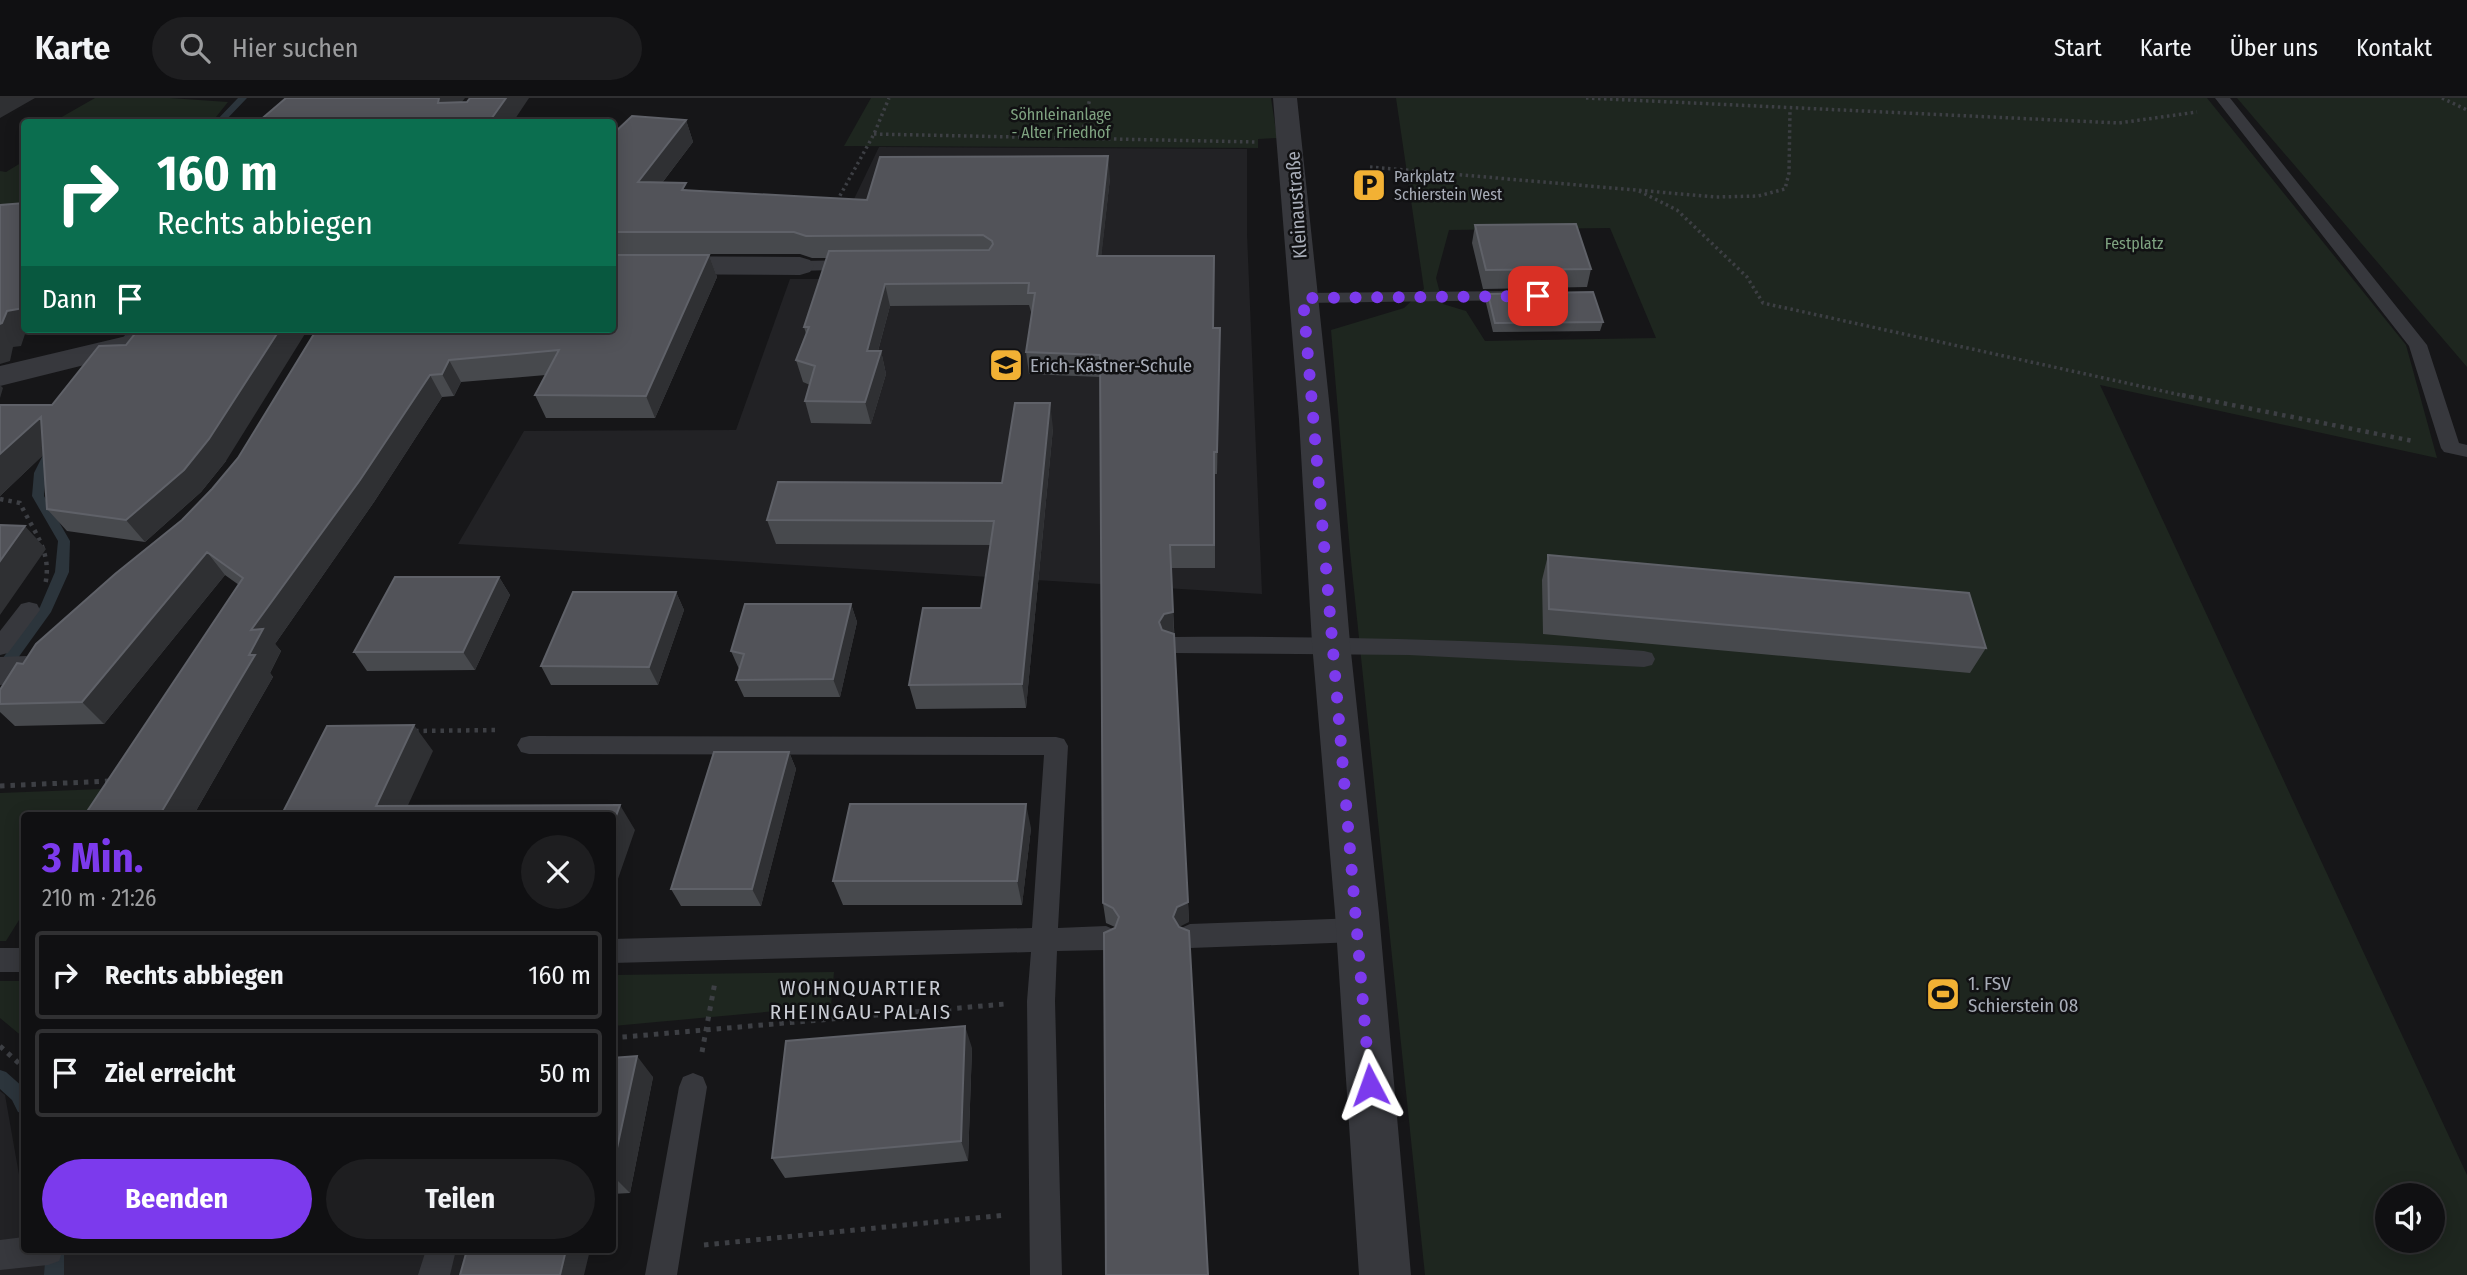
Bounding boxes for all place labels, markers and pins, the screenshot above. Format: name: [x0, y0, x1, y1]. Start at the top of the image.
parking icon: Parkplatz Schierstein West: [1350, 166, 1388, 204]
place label: Parkplatz Schierstein West: [1394, 167, 1503, 204]
pin: [1508, 266, 1568, 326]
school or university icon: Erich-Kästner-Schule: [987, 346, 1025, 384]
place label: Erich-Kästner-Schule: [1030, 354, 1192, 377]
place label: 1. FSV Schierstein 08: [1968, 972, 2078, 1017]
sports icon: 1. FSV Schierstein 08: [1924, 975, 1962, 1013]

